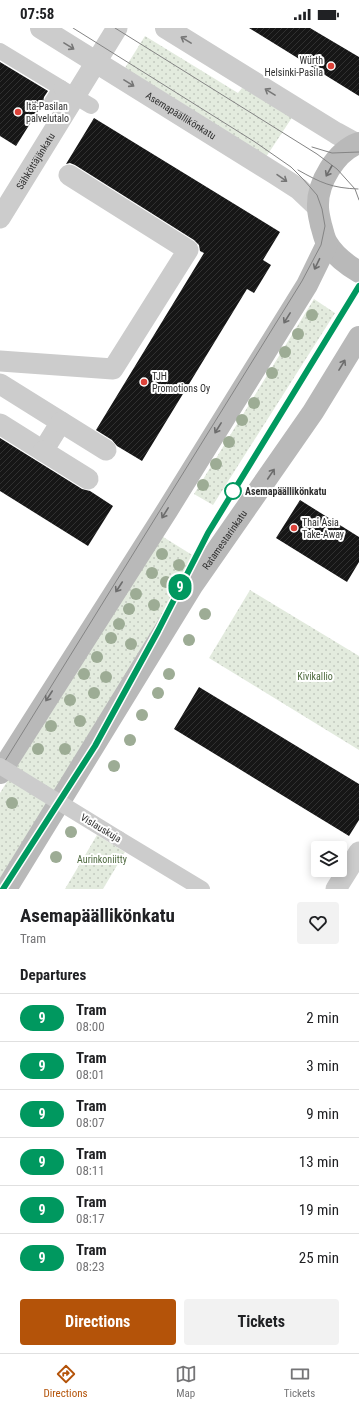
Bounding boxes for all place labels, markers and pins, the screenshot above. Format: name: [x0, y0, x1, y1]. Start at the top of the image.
place label: Würth Helsinki-Pasila: [265, 55, 323, 78]
marker: Würth Helsinki-Pasila: [326, 61, 336, 71]
place label: Itä-Pasilan palvelutalo: [26, 101, 69, 124]
marker: Itä-Pasilan palvelutalo: [13, 107, 23, 117]
place label: TJH Promotions Oy: [152, 371, 210, 394]
marker: TJH Promotions Oy: [139, 377, 149, 387]
marker: Asemapäällikönkatu: [224, 482, 242, 500]
place label: Asemapäällikönkatu: [245, 486, 327, 497]
place label: Thai Asia Take-Away: [302, 517, 344, 540]
marker: Thai Asia Take-Away: [289, 523, 299, 533]

